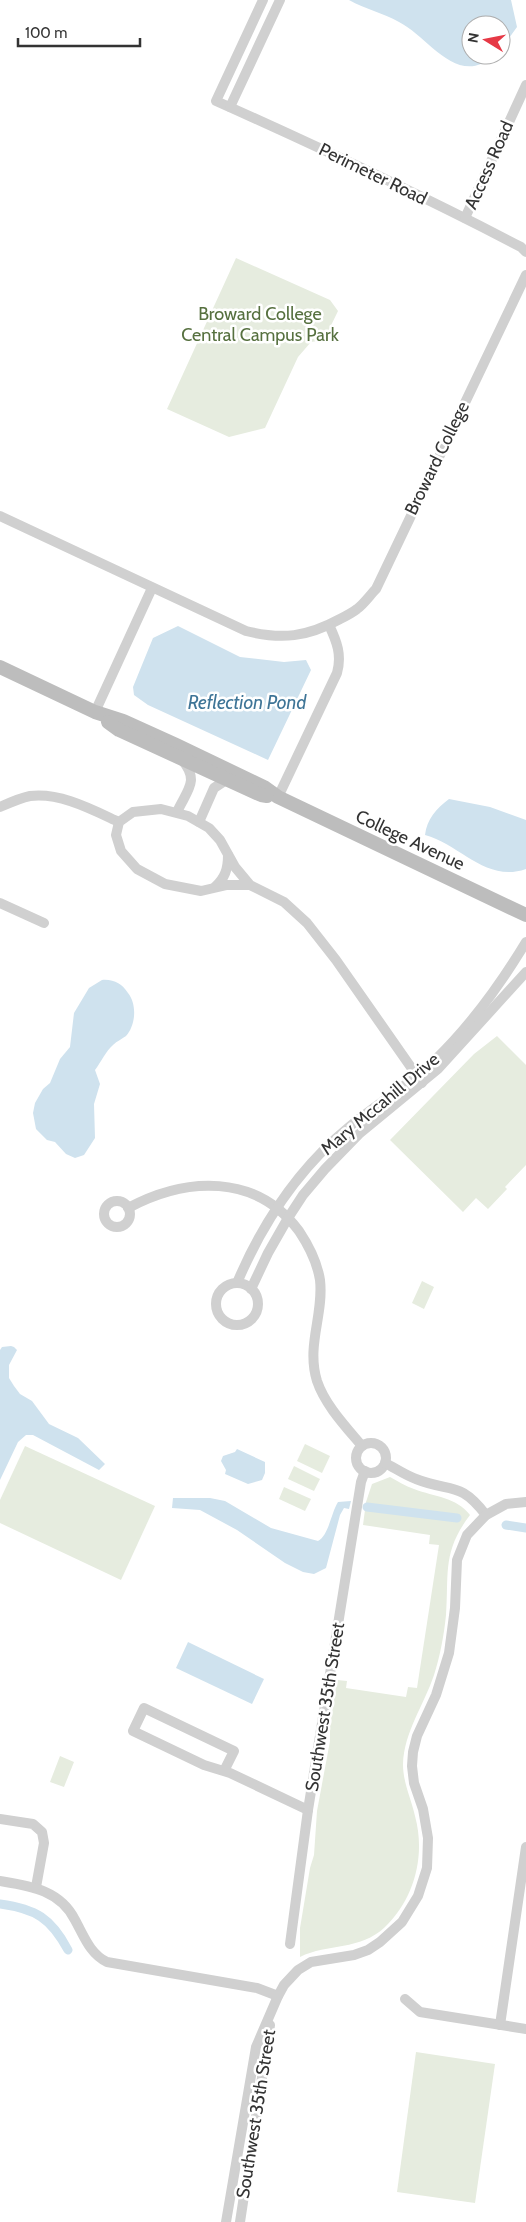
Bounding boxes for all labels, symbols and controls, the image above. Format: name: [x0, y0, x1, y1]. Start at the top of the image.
scale bar: [18, 15, 140, 47]
north arrow: [461, 15, 511, 65]
text: 100 m: [25, 24, 67, 42]
text: N: [463, 31, 483, 44]
street label: Access Road: [460, 117, 518, 213]
street label: Perimeter Road: [315, 138, 431, 210]
park label: Broward College Central Campus Park: [181, 303, 340, 346]
street label: Broward College: [400, 398, 474, 518]
water label: Reflection Pond: [188, 691, 307, 714]
street label: College Avenue: [352, 805, 468, 875]
street label: Mary Mccahill Drive: [316, 1048, 444, 1160]
street label: Southwest 35th Street: [301, 1621, 349, 1793]
street label: Southwest 35th Street: [232, 2028, 280, 2200]

